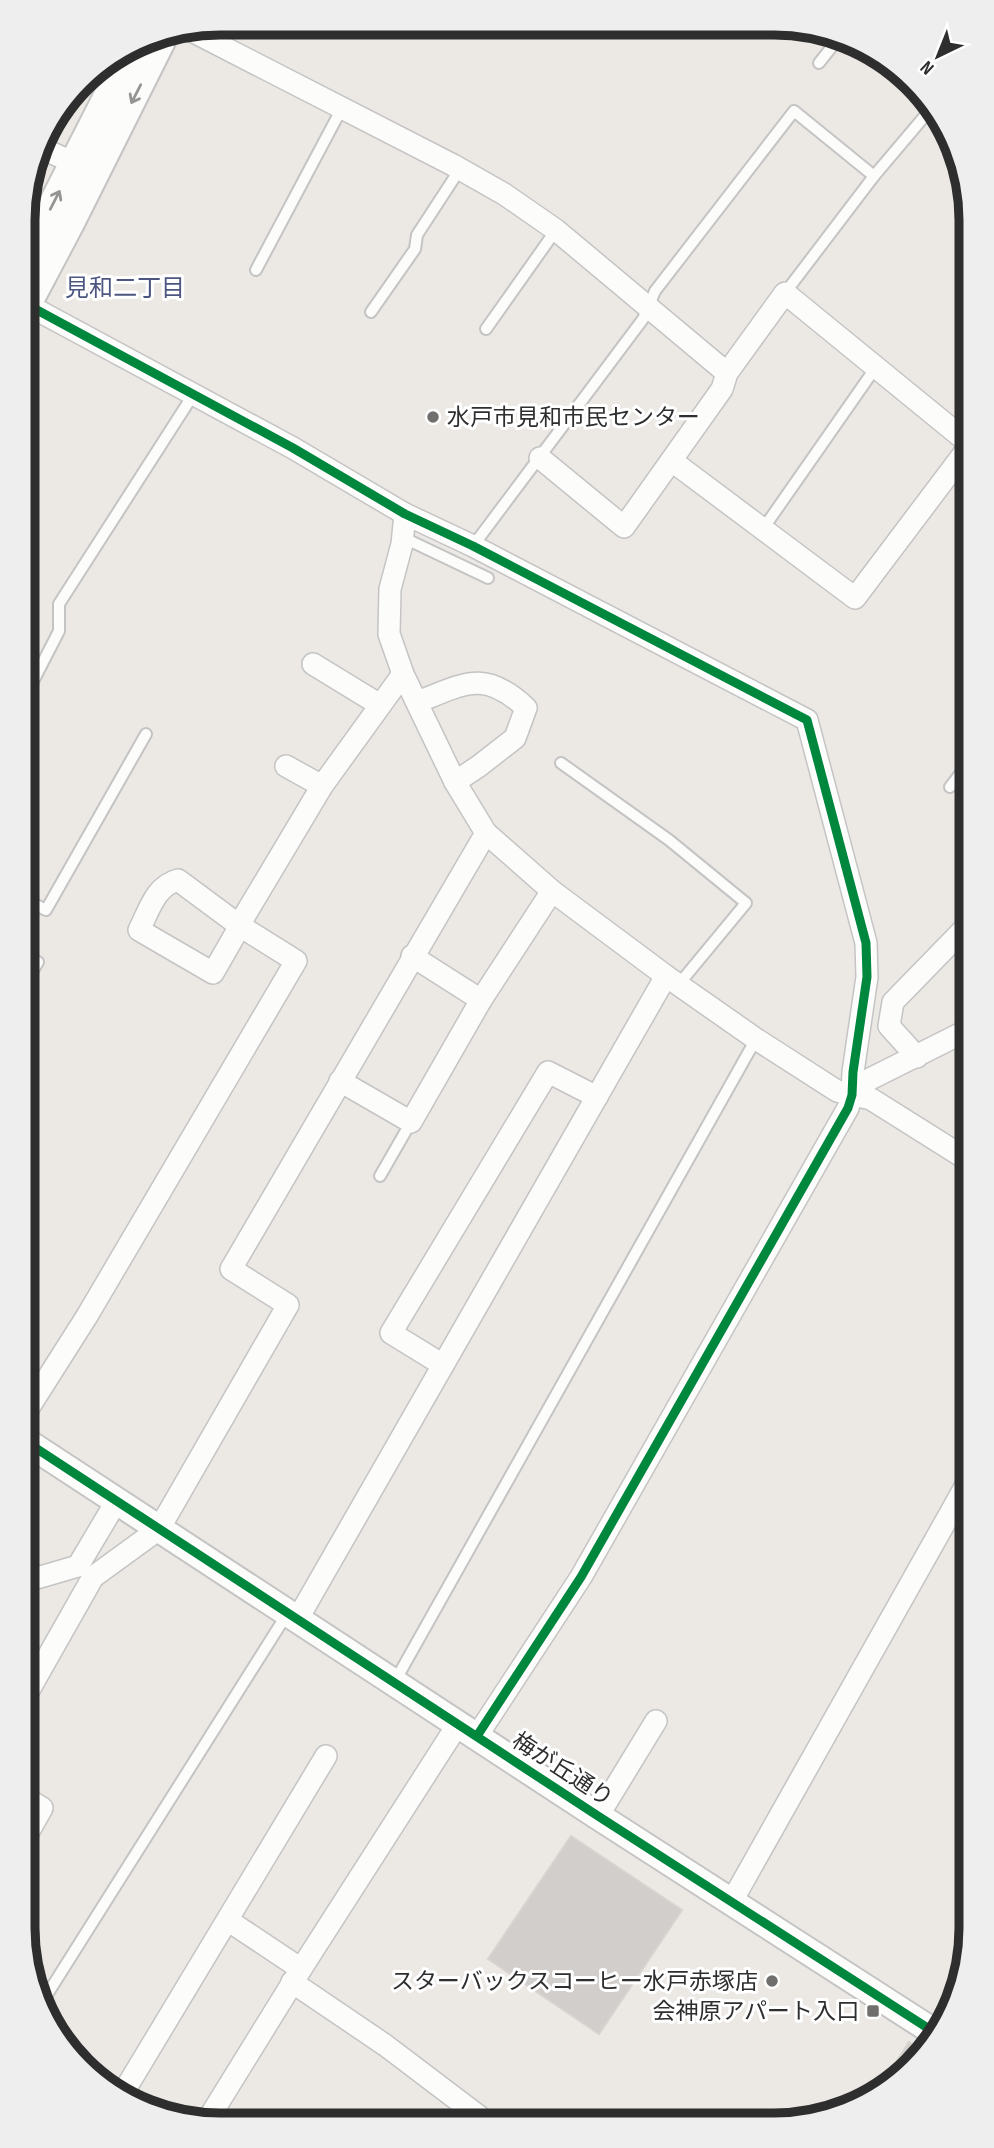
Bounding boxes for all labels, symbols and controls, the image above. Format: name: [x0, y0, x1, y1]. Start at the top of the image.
north arrow: [903, 21, 973, 91]
text: N: [916, 55, 939, 79]
one-way arrow: [128, 83, 142, 104]
one-way arrow: [48, 190, 62, 211]
district label: 見和二丁目: [65, 274, 185, 303]
place label: 水戸市見和市民センター: [447, 404, 700, 432]
marker: 水戸市見和市民センター: [425, 409, 441, 425]
street label: 梅が丘通り: [507, 1727, 618, 1813]
place label: スターバックスコーヒー水戸赤塚店: [391, 1968, 758, 1996]
marker: スターバックスコーヒー水戸赤塚店: [764, 1973, 780, 1989]
place label: 会神原アパート入口: [652, 1998, 859, 2026]
marker: 会神原アパート入口: [865, 2003, 881, 2019]

